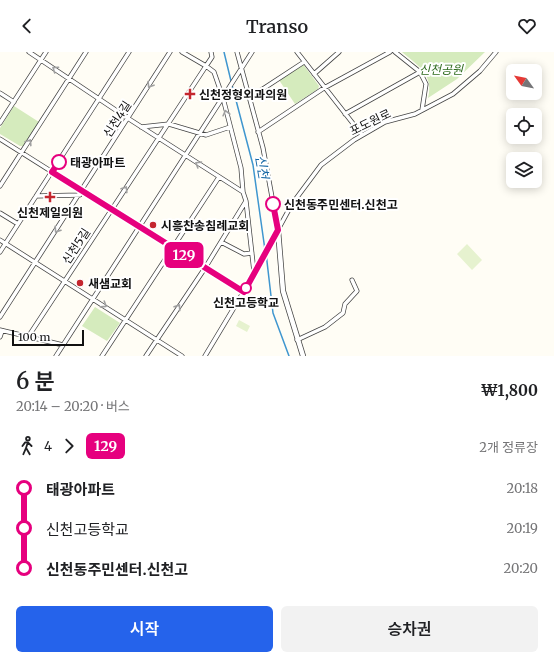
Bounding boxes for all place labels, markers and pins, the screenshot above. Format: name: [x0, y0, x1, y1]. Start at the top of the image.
place label: 신천정형외과의원: [199, 87, 287, 102]
marker: 신천정형외과의원: [184, 88, 196, 100]
marker: 태광아파트: [51, 154, 67, 170]
place label: 태광아파트: [70, 155, 125, 170]
marker: 신천제일의원: [44, 191, 56, 203]
marker: 신천동주민센터.신천고: [265, 196, 281, 212]
place label: 신천동주민센터.신천고: [284, 197, 398, 212]
place label: 신천제일의원: [17, 205, 83, 220]
place label: 시흥찬송침례교회: [161, 218, 249, 233]
marker: 시흥찬송침례교회: [148, 220, 158, 230]
place label: 새샘교회: [88, 276, 132, 291]
marker: 새샘교회: [75, 278, 85, 288]
marker: 신천고등학교: [240, 282, 252, 294]
place label: 신천고등학교: [213, 295, 279, 310]

